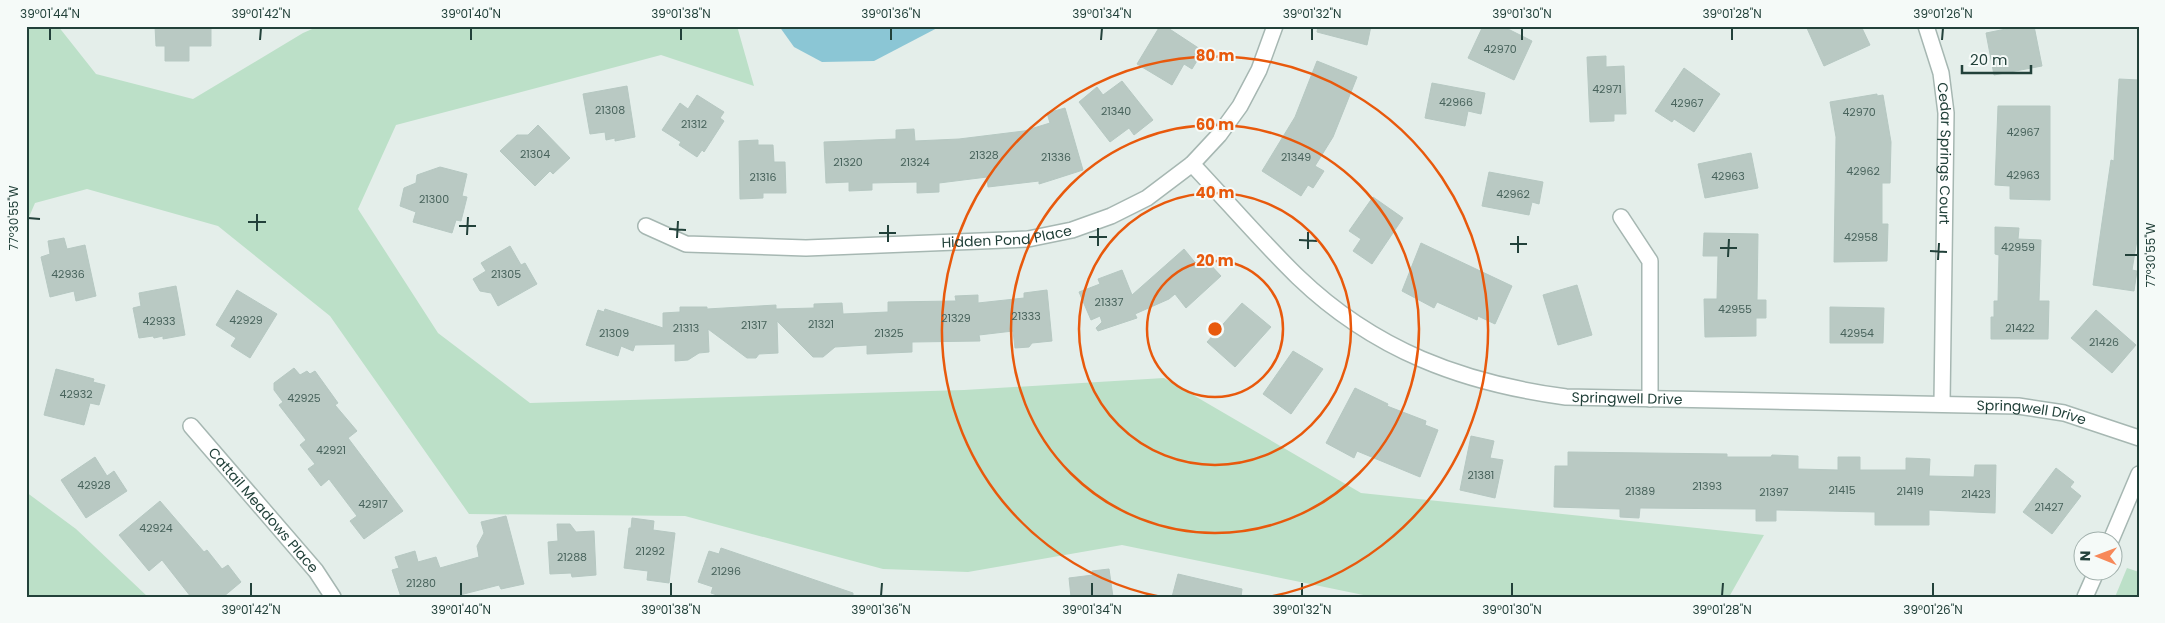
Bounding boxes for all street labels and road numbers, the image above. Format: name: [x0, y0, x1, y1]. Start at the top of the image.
street label: Cedar Springs Court: [1932, 81, 1956, 225]
street label: Hidden Pond Place: [941, 220, 1074, 252]
street label: Springwell Drive: [1572, 387, 1683, 409]
street label: Springwell Drive: [1976, 395, 2089, 430]
street label: Cattail Meadows Place: [204, 443, 324, 577]

